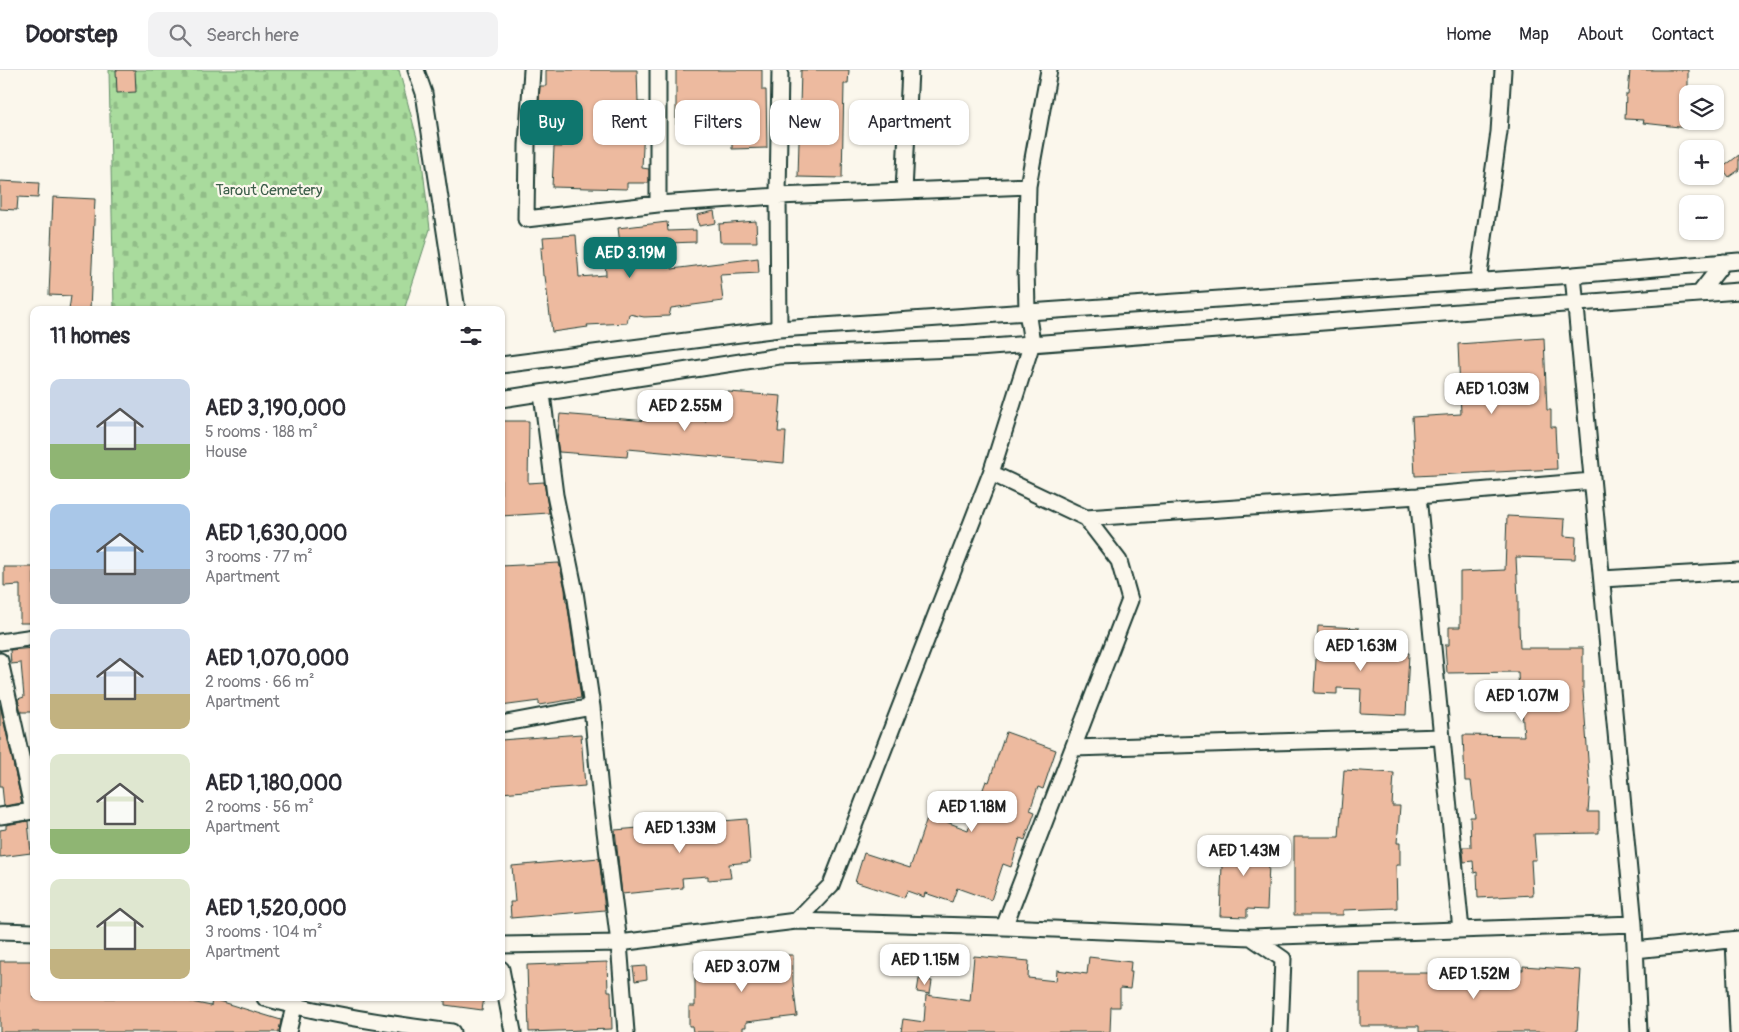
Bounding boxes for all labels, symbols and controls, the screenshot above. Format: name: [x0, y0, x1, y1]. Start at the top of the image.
search box: [148, 12, 498, 57]
text: Doorstep: [25, 20, 118, 49]
icon: search: [166, 21, 194, 49]
text: Search here: [206, 23, 299, 47]
text: Home: [1446, 23, 1491, 46]
text: Map: [1519, 23, 1549, 46]
text: About: [1577, 23, 1623, 46]
text: Contact: [1651, 23, 1714, 46]
map controls: [1679, 85, 1724, 240]
button: layers: [1679, 85, 1724, 130]
chip: Buy: [520, 100, 583, 145]
chip: Rent: [593, 100, 665, 145]
chip: Filters: [675, 100, 760, 145]
chip: New: [770, 100, 839, 145]
chip: Apartment: [849, 100, 969, 145]
button: +: [1679, 140, 1724, 185]
park label: Tarout Cemetery: [216, 181, 323, 200]
button: −: [1679, 195, 1724, 240]
pin: AED 3.19M: [573, 236, 687, 279]
text: AED 3.19M: [595, 243, 665, 263]
icon: filters: [457, 322, 485, 350]
text: 11 homes: [50, 323, 130, 350]
pin: AED 1.03M: [1435, 372, 1549, 415]
text: AED 1.03M: [1455, 379, 1529, 399]
pin: AED 2.55M: [628, 390, 742, 432]
text: AED 3,190,000: [205, 395, 346, 422]
text: AED 2.55M: [648, 396, 722, 416]
icon: home: [90, 399, 150, 459]
text: 5 rooms · 188 m²: [205, 422, 318, 442]
text: House: [205, 442, 247, 462]
text: AED 1,630,000: [205, 520, 347, 547]
icon: home: [90, 524, 150, 584]
text: 3 rooms · 77 m²: [205, 547, 313, 567]
text: Apartment: [205, 567, 280, 587]
pin: AED 1.63M: [1304, 630, 1418, 672]
text: AED 1.63M: [1325, 636, 1397, 656]
text: AED 1,070,000: [205, 645, 349, 672]
icon: home: [90, 649, 150, 709]
text: 2 rooms · 66 m²: [205, 672, 315, 692]
pin: AED 1.07M: [1465, 680, 1579, 722]
text: AED 1.07M: [1486, 686, 1558, 706]
text: Apartment: [205, 692, 280, 712]
text: AED 1,180,000: [205, 770, 342, 797]
icon: home: [90, 774, 150, 834]
pin: AED 1.18M: [915, 790, 1029, 833]
text: 2 rooms · 56 m²: [205, 797, 314, 817]
text: AED 1.18M: [938, 797, 1006, 817]
pin: AED 1.33M: [623, 812, 737, 854]
text: Apartment: [205, 817, 280, 837]
text: AED 1.33M: [644, 818, 716, 838]
pin: AED 1.43M: [1187, 834, 1301, 877]
text: AED 1.43M: [1208, 841, 1280, 861]
text: AED 1,520,000: [205, 895, 347, 922]
icon: home: [90, 899, 150, 959]
text: 3 rooms · 104 m²: [205, 922, 322, 942]
text: Apartment: [205, 942, 280, 962]
pin: AED 1.15M: [868, 944, 982, 986]
pin: AED 3.07M: [685, 950, 799, 993]
text: AED 1.15M: [891, 950, 959, 970]
text: AED 3.07M: [704, 957, 780, 977]
pin: AED 1.52M: [1417, 958, 1531, 1000]
text: AED 1.52M: [1438, 964, 1510, 984]

